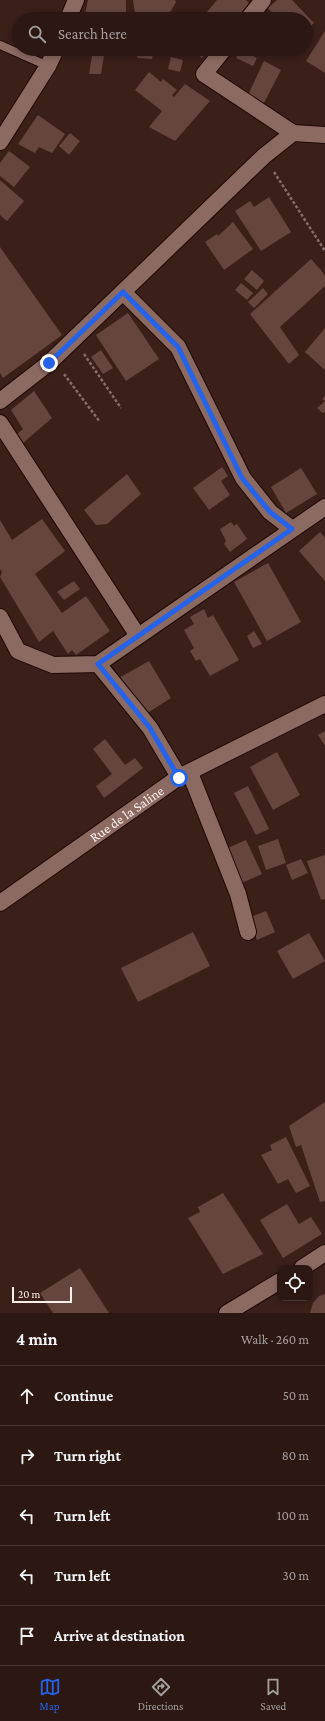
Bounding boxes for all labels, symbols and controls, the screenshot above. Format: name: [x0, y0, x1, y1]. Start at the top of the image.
search box: [12, 12, 313, 56]
icon: search: [26, 23, 48, 45]
text: Search here: [58, 26, 127, 42]
route end: [40, 354, 58, 372]
route start: [170, 769, 188, 787]
street label: Rue de la Saline: [87, 782, 167, 845]
map controls: [277, 1265, 313, 1301]
button: locate: [277, 1265, 313, 1301]
scale bar: [12, 1285, 72, 1304]
text: 20 m: [18, 1288, 40, 1300]
text: 4 min: [16, 1330, 58, 1349]
text: Walk · 260 m: [241, 1332, 309, 1347]
icon: ahead: [16, 1385, 38, 1407]
text: Continue: [54, 1388, 113, 1404]
text: 50 m: [283, 1388, 309, 1403]
icon: right: [16, 1445, 38, 1467]
text: Turn right: [54, 1448, 121, 1464]
text: 80 m: [282, 1448, 309, 1463]
icon: left: [16, 1505, 38, 1527]
text: Turn left: [54, 1508, 110, 1524]
text: 100 m: [277, 1508, 309, 1523]
icon: left: [16, 1565, 38, 1587]
text: Turn left: [54, 1568, 110, 1584]
text: 30 m: [283, 1568, 309, 1583]
icon: arrive: [16, 1625, 38, 1647]
text: Arrive at destination: [54, 1628, 185, 1644]
tab: Map: [39, 1676, 61, 1712]
tab: Directions: [138, 1676, 183, 1712]
tab: Saved: [261, 1676, 286, 1712]

